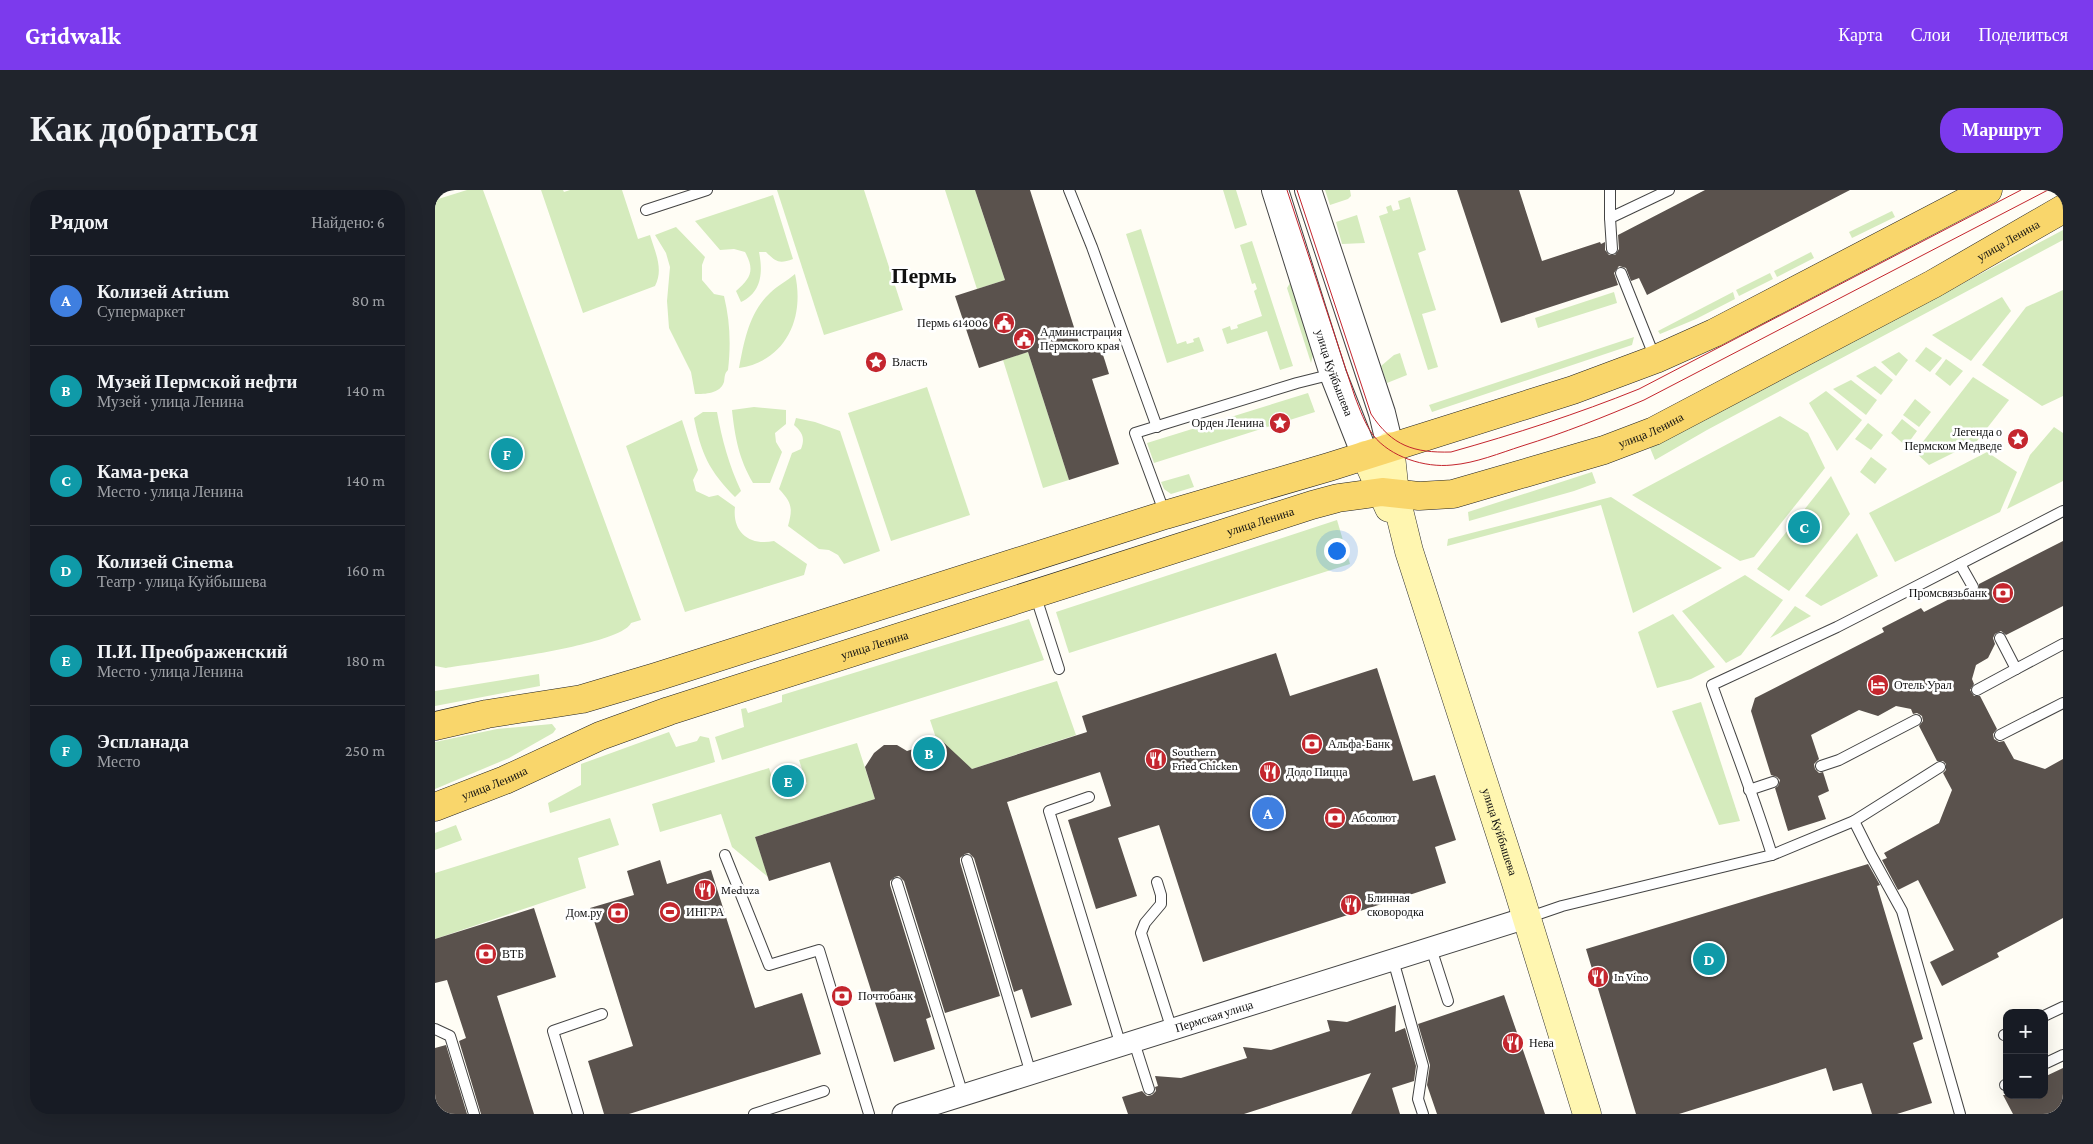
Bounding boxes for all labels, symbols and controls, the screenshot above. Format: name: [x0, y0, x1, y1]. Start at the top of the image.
text: Gridwalk: [25, 22, 121, 49]
text: Карта: [1838, 25, 1883, 45]
text: Слои: [1911, 25, 1950, 45]
text: Поделиться: [1978, 25, 2068, 45]
button: Маршрут: [1940, 108, 2063, 153]
text: Как добраться: [30, 110, 258, 149]
text: Рядом: [50, 210, 109, 234]
text: Найдено: 6: [311, 214, 385, 231]
street label: улица Ленина: [1975, 217, 2043, 264]
district label: Пермь: [891, 263, 957, 288]
text: Колизей Atrium: [97, 281, 229, 302]
text: A: [61, 292, 71, 309]
text: 80 m: [351, 292, 385, 309]
text: Супермаркет: [97, 303, 185, 320]
public building icon: Пермь 614006: [992, 311, 1016, 335]
place label: Пермь 614006: [917, 316, 988, 330]
place label: Администрация Пермского края: [1040, 325, 1123, 353]
public building icon: Администрация Пермского края: [1012, 327, 1036, 351]
street label: улица Куйбышева: [1312, 328, 1356, 419]
place icon: Власть: [864, 350, 888, 374]
place label: Власть: [892, 355, 928, 369]
text: Музей Пермской нефти: [97, 371, 298, 392]
text: B: [61, 382, 71, 399]
text: 140 m: [347, 382, 385, 399]
text: Музей · улица Ленина: [97, 393, 244, 410]
street label: улица Ленина: [1616, 409, 1686, 451]
place icon: Орден Ленина: [1268, 411, 1292, 435]
place label: Орден Ленина: [1191, 416, 1265, 430]
place label: Легенда о Пермском Медведе: [1904, 425, 2002, 453]
place icon: Легенда о Пермском Медведе: [2006, 427, 2030, 451]
pin: F: [491, 435, 523, 473]
text: Кама-река: [97, 461, 189, 482]
text: C: [61, 472, 71, 489]
text: 140 m: [347, 472, 385, 489]
text: Место · улица Ленина: [97, 483, 243, 500]
street label: улица Ленина: [1225, 504, 1296, 539]
pin: C: [1788, 508, 1820, 546]
your location: [1324, 538, 1350, 564]
text: Колизей Cinema: [97, 551, 234, 572]
text: D: [60, 562, 72, 579]
text: 160 m: [347, 562, 385, 579]
text: Театр · улица Куйбышева: [97, 573, 266, 590]
bank icon: Промсвязьбанк: [1991, 581, 2015, 605]
place label: Промсвязьбанк: [1909, 586, 1987, 600]
street label: улица Ленина: [839, 628, 911, 662]
text: П.И. Преображенский: [97, 641, 288, 662]
text: E: [61, 652, 71, 669]
text: 180 m: [346, 652, 385, 669]
text: Место · улица Ленина: [97, 663, 243, 680]
hotel icon: Отель Урал: [1866, 673, 1890, 697]
place label: Отель Урал: [1894, 678, 1952, 692]
text: Эспланада: [97, 731, 189, 752]
bank icon: Альфа-Банк: [1300, 732, 1324, 756]
pin: B: [913, 734, 945, 772]
place label: Альфа-Банк: [1328, 737, 1390, 751]
text: F: [62, 742, 70, 759]
text: 250 m: [345, 742, 385, 759]
place label: Southern Fried Chicken: [1172, 745, 1239, 773]
restaurant icon: Southern Fried Chicken: [1144, 747, 1168, 771]
text: Место: [97, 753, 140, 770]
restaurant icon: Додо Пицца: [1258, 760, 1282, 784]
pin: E: [772, 762, 804, 800]
street label: улица Ленина: [460, 763, 530, 803]
place label: Додо Пицца: [1286, 765, 1348, 779]
street label: улица Куйбышева: [1479, 786, 1520, 878]
pin: A: [1252, 794, 1284, 832]
bank icon: Абсолют: [1323, 806, 1347, 830]
place label: Абсолют: [1351, 811, 1397, 825]
restaurant icon: Meduza: [693, 878, 717, 902]
place label: Meduza: [721, 883, 760, 897]
place label: Блинная сковородка: [1367, 891, 1425, 919]
restaurant icon: Блинная сковородка: [1339, 893, 1363, 917]
sports icon: ИНГРА: [658, 900, 682, 924]
bank icon: Дом.ру: [606, 901, 630, 925]
place label: ИНГРА: [686, 905, 724, 919]
place label: Дом.ру: [566, 906, 602, 920]
pin: D: [1693, 940, 1725, 978]
bank icon: ВТБ: [474, 942, 498, 966]
place label: ВТБ: [502, 947, 524, 961]
restaurant icon: In Vino: [1586, 965, 1610, 989]
place label: In Vino: [1614, 970, 1649, 984]
bank icon: Почтобанк: [830, 984, 854, 1008]
place label: Почтобанк: [858, 989, 913, 1003]
street label: Пермская улица: [1173, 997, 1255, 1035]
map controls: [2003, 1009, 2048, 1099]
button: +: [2003, 1009, 2048, 1054]
restaurant icon: Нева: [1501, 1031, 1525, 1055]
place label: Нева: [1529, 1036, 1555, 1050]
button: −: [2003, 1054, 2048, 1099]

